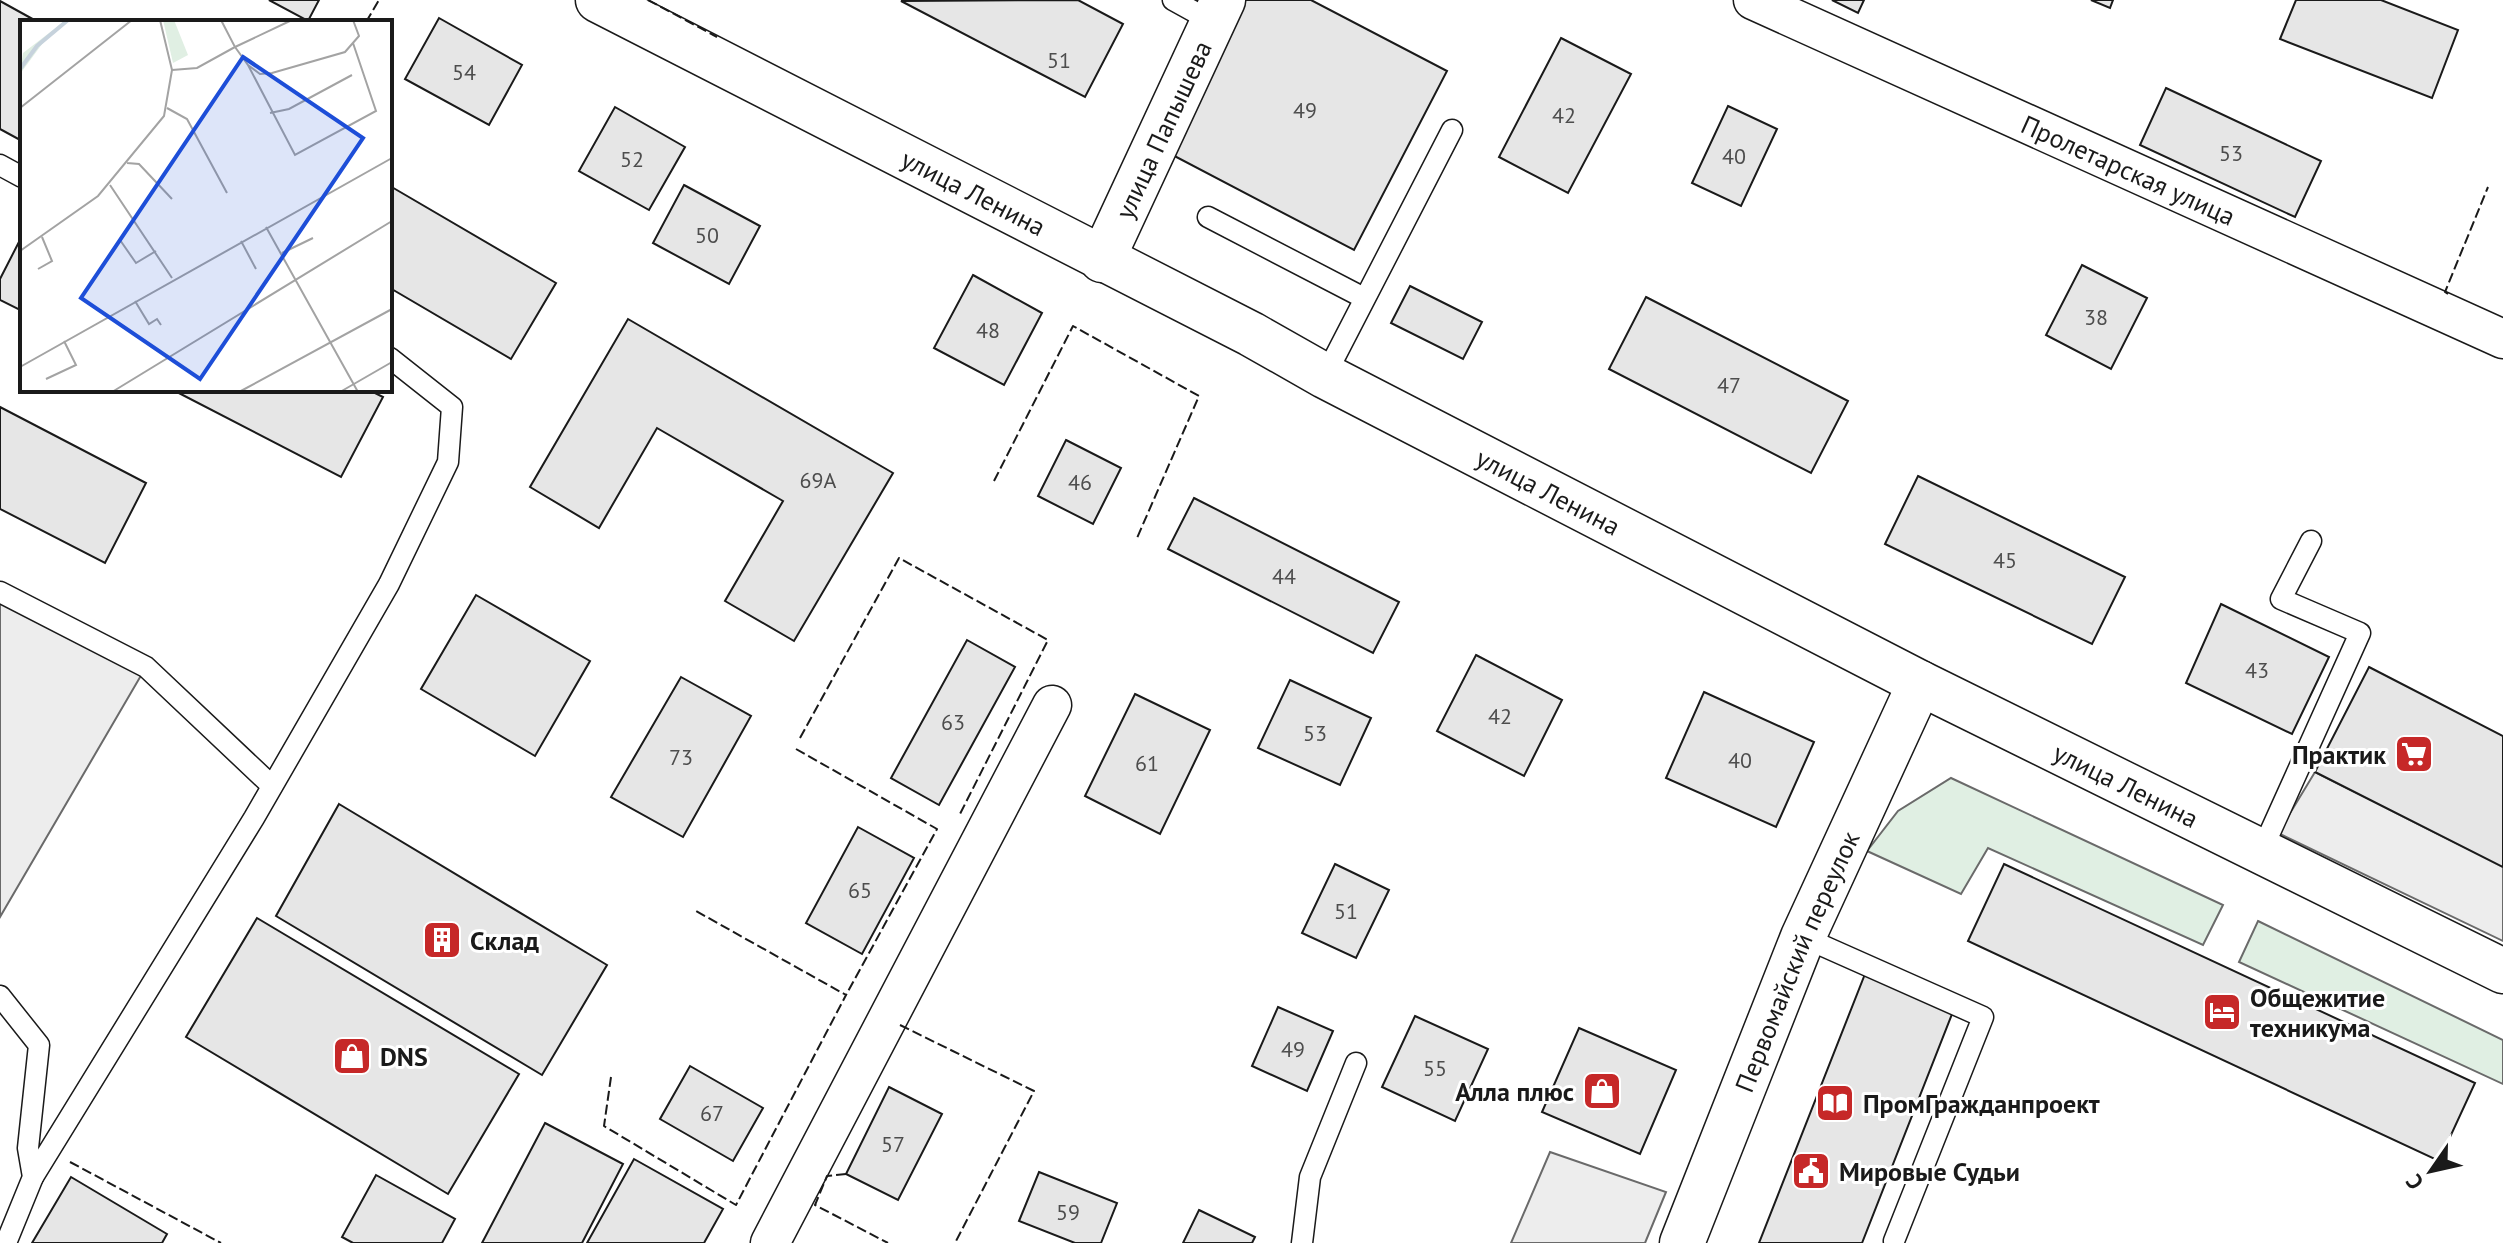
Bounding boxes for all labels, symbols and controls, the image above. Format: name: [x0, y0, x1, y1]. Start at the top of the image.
inset map: [20, 20, 392, 392]
street label: улица Папышева: [1107, 35, 1218, 224]
house number: 51: [1047, 46, 1071, 74]
house number: 54: [452, 58, 476, 86]
house number: 49: [1293, 96, 1317, 124]
house number: 42: [1552, 101, 1576, 129]
street label: Пролетарская улица: [2016, 107, 2241, 232]
house number: 53: [2219, 139, 2243, 167]
street label: улица Ленина: [896, 142, 1051, 243]
house number: 40: [1722, 142, 1746, 170]
house number: 52: [620, 145, 644, 173]
house number: 50: [695, 221, 719, 249]
house number: 38: [2084, 303, 2108, 331]
house number: 48: [976, 316, 1000, 344]
house number: 47: [1717, 371, 1741, 399]
street label: улица Ленина: [1471, 441, 1626, 542]
house number: 69А: [800, 466, 837, 494]
house number: 46: [1068, 468, 1092, 496]
house number: 45: [1993, 546, 2017, 574]
house number: 44: [1272, 562, 1296, 590]
house number: 43: [2245, 656, 2269, 684]
house number: 42: [1488, 702, 1512, 730]
house number: 63: [941, 708, 965, 736]
house number: 53: [1303, 719, 1327, 747]
supermarket icon: Практик: [2393, 733, 2435, 775]
street label: улица Ленина: [2048, 735, 2204, 835]
place label: Практик: [2292, 738, 2386, 771]
house number: 73: [669, 743, 693, 771]
house number: 40: [1728, 746, 1752, 774]
house number: 61: [1135, 749, 1159, 777]
street label: Первомайский переулок: [1727, 825, 1866, 1097]
house number: 65: [848, 876, 872, 904]
house number: 51: [1334, 897, 1358, 925]
building icon: Склад: [421, 919, 463, 961]
place label: Склад: [470, 924, 539, 957]
place label: Общежитие техникума: [2250, 981, 2385, 1044]
hotel icon: Общежитие техникума: [2201, 991, 2243, 1033]
shop icon: DNS: [331, 1035, 373, 1077]
house number: 49: [1281, 1035, 1305, 1063]
place label: DNS: [380, 1040, 428, 1073]
house number: 55: [1423, 1054, 1447, 1082]
shop icon: Алла плюс: [1581, 1070, 1623, 1112]
place label: Алла плюс: [1455, 1075, 1574, 1108]
library icon: ПромГражданпроект: [1814, 1082, 1856, 1124]
place label: ПромГражданпроект: [1863, 1087, 2100, 1120]
house number: 67: [700, 1099, 724, 1127]
house number: 57: [881, 1130, 905, 1158]
north arrow: [2391, 1131, 2471, 1211]
public building icon: Мировые Судьи: [1790, 1150, 1832, 1192]
place label: Мировые Судьи: [1839, 1155, 2020, 1188]
text: С: [2399, 1169, 2429, 1195]
house number: 59: [1056, 1198, 1080, 1226]

